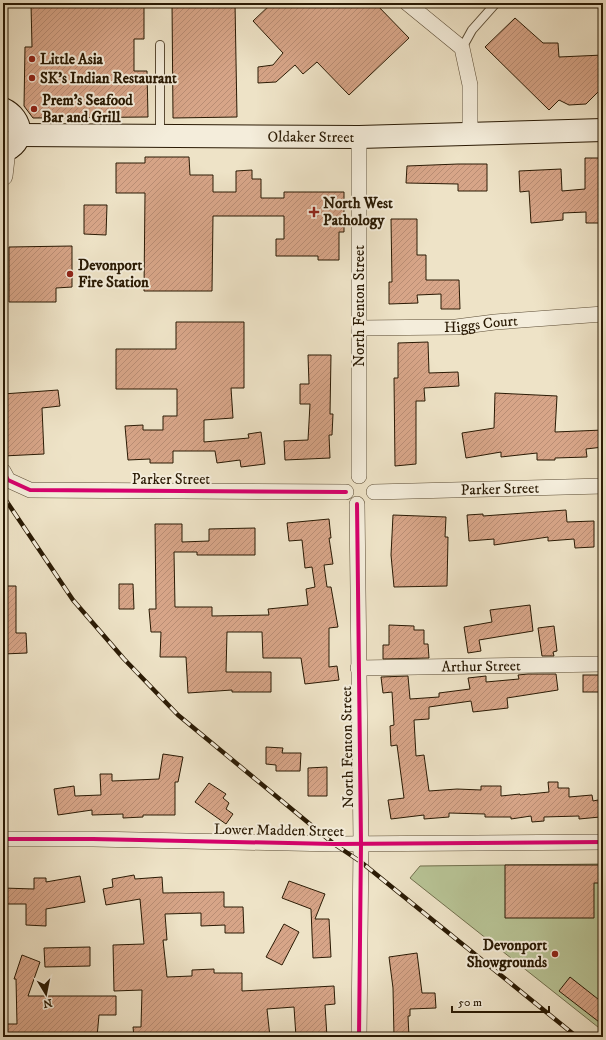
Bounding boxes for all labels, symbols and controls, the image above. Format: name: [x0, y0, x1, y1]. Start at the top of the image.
place label: Little Asia: [40, 50, 104, 69]
marker: Little Asia: [27, 54, 37, 64]
place label: SK's Indian Restaurant: [40, 69, 177, 88]
marker: SK's Indian Restaurant: [27, 73, 37, 83]
place label: Prem's Seafood Bar and Grill: [42, 91, 133, 127]
marker: Prem's Seafood Bar and Grill: [29, 104, 39, 114]
street label: Oldaker Street: [268, 127, 355, 147]
place label: North West Pathology: [323, 194, 393, 230]
marker: North West Pathology: [308, 206, 320, 218]
street label: North Fenton Street: [350, 245, 369, 367]
place label: Devonport Fire Station: [78, 256, 149, 292]
marker: Devonport Fire Station: [65, 269, 75, 279]
street label: Higgs Court: [444, 311, 519, 337]
street label: Parker Street: [132, 470, 210, 489]
street label: Parker Street: [460, 479, 540, 500]
street label: Arthur Street: [441, 656, 521, 677]
street label: North Fenton Street: [337, 686, 358, 808]
street label: Lower Madden Street: [214, 820, 345, 841]
place label: Devonport Showgrounds: [467, 936, 547, 972]
marker: Devonport Showgrounds: [550, 949, 560, 959]
north arrow: [26, 974, 66, 1014]
scale bar: [452, 988, 549, 1014]
text: N: [42, 995, 53, 1011]
text: 50 m: [458, 995, 482, 1010]

